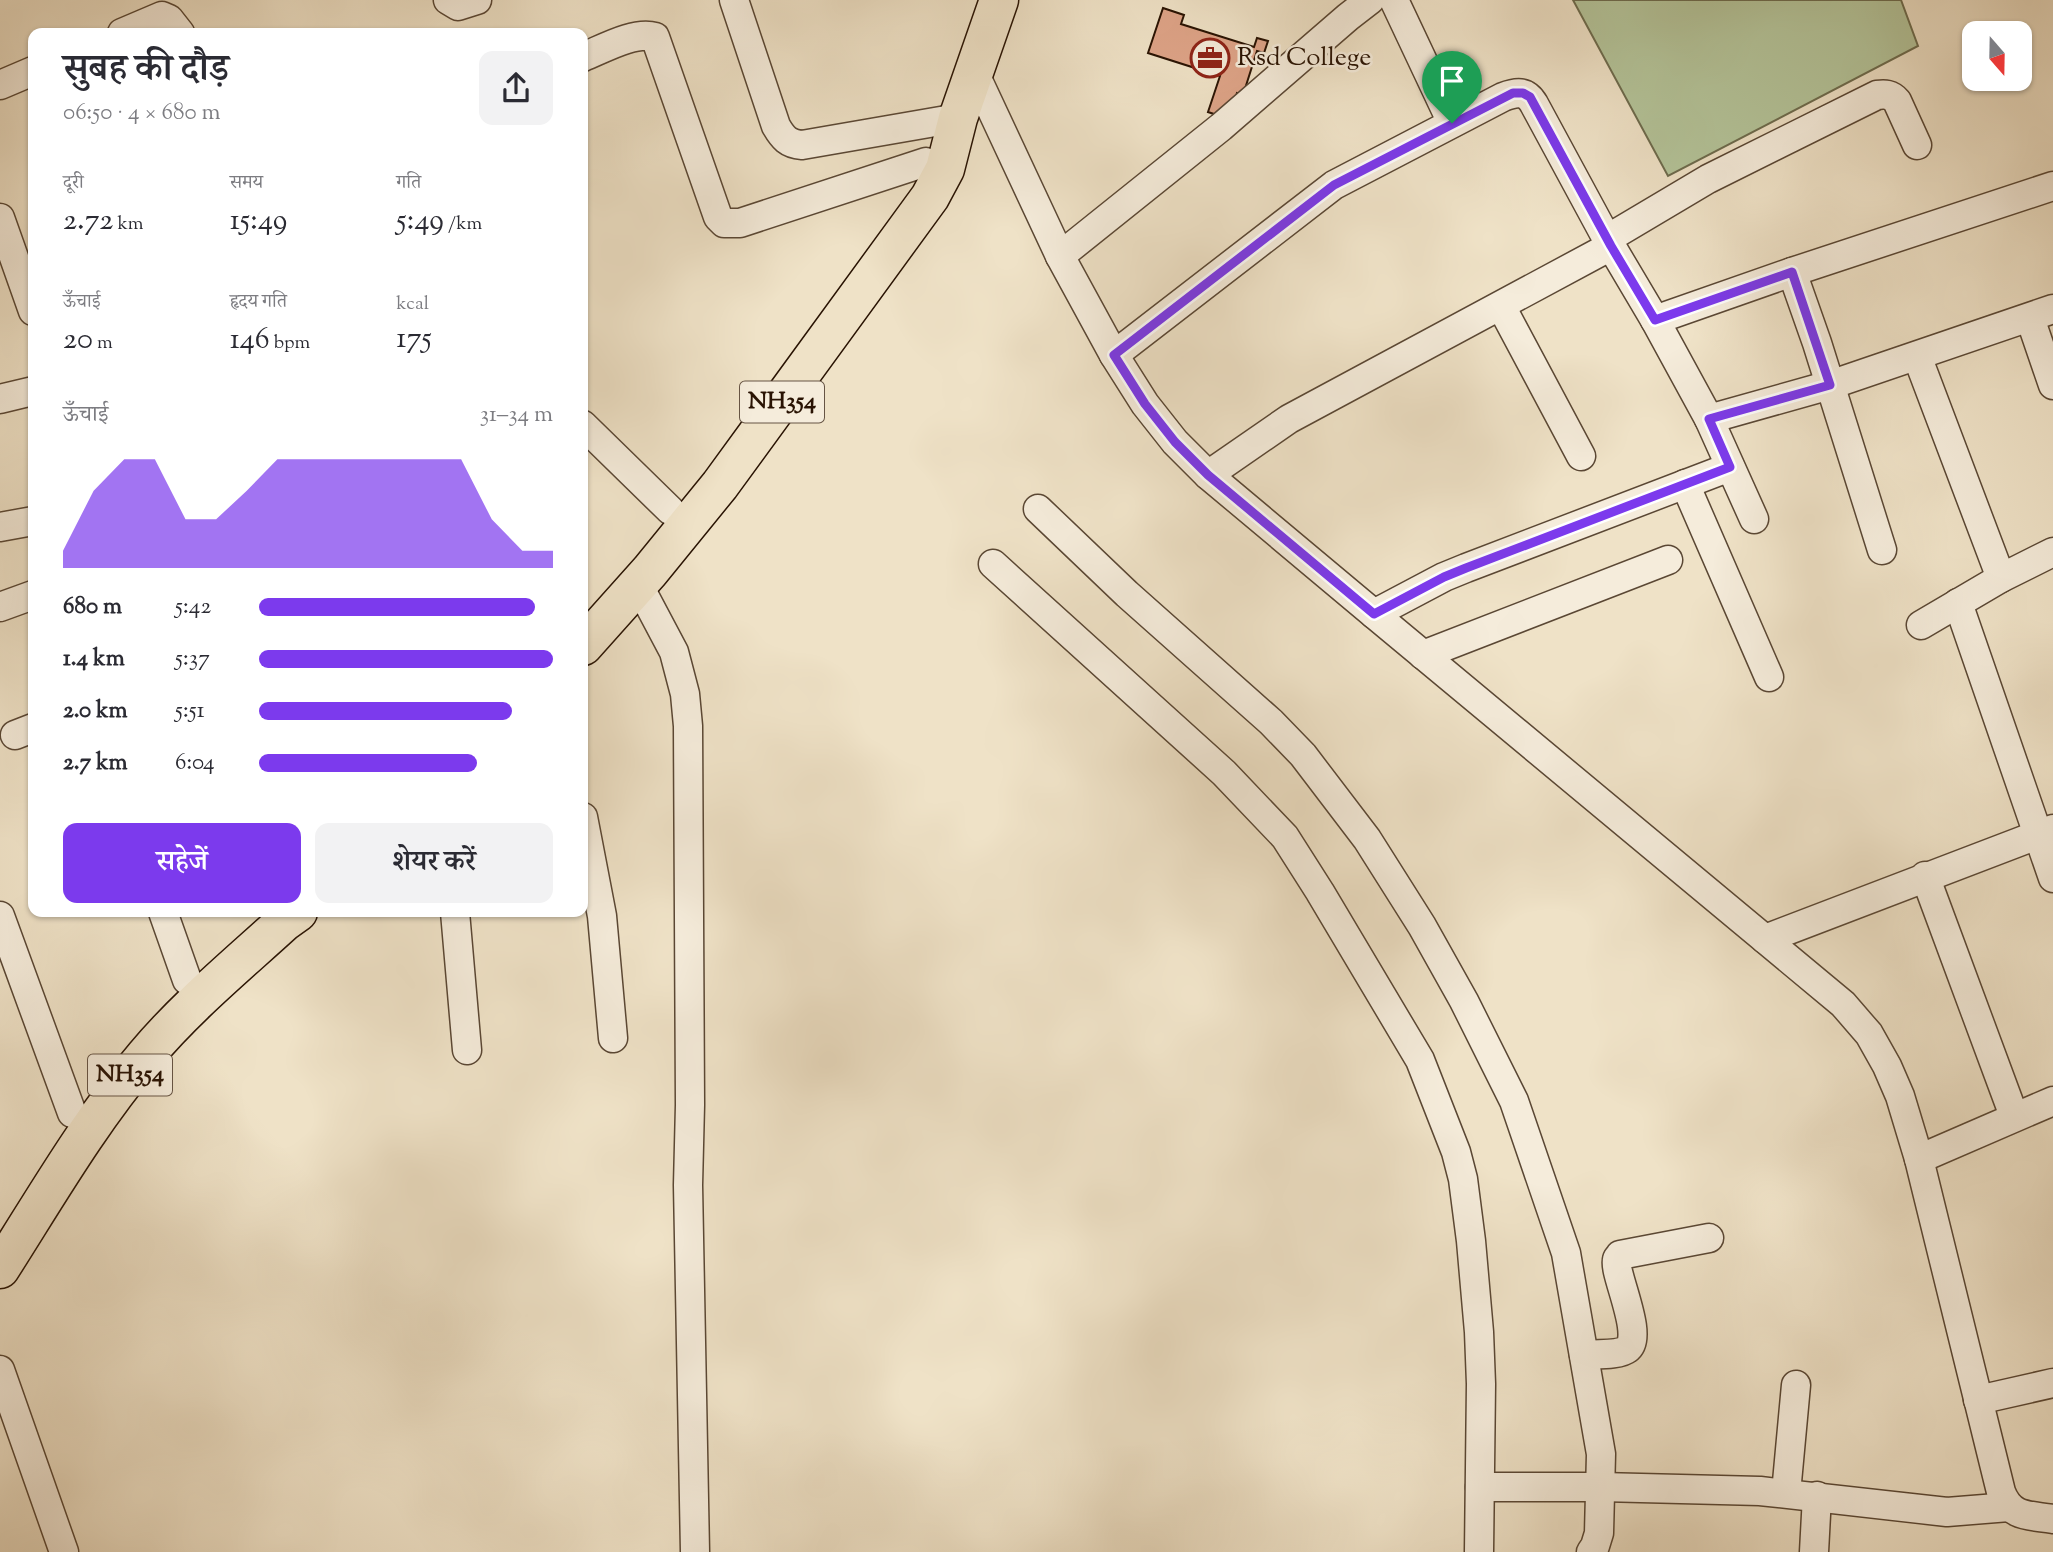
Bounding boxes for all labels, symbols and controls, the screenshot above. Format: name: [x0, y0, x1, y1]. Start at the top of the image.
north arrow: [1962, 21, 2032, 91]
map controls: [1962, 21, 2032, 91]
office icon: Rsd College: [1189, 37, 1231, 79]
place label: Rsd College: [1237, 40, 1371, 77]
text: सुबह की दौड़: [63, 44, 229, 98]
button: share: [479, 51, 553, 125]
pin: [1422, 51, 1482, 123]
icon: arrive: [1433, 62, 1471, 100]
text: 06:50 · 4 × 680 m: [63, 97, 221, 130]
text: दूरी: [63, 170, 84, 197]
text: समय: [230, 170, 263, 197]
text: गति: [396, 170, 421, 197]
text: 2.72: [63, 200, 113, 243]
text: 15:49: [230, 200, 287, 243]
text: 5:49: [396, 200, 444, 243]
text: km: [113, 211, 144, 238]
text: /km: [444, 211, 482, 238]
text: ऊँचाई: [63, 289, 100, 316]
text: हृदय गति: [230, 289, 287, 316]
text: kcal: [396, 291, 429, 318]
text: 175: [396, 318, 432, 361]
text: 20: [63, 319, 93, 362]
text: 146: [230, 319, 270, 362]
text: m: [93, 330, 113, 357]
text: bpm: [270, 330, 310, 357]
road number: NH354: [740, 382, 824, 422]
text: ऊँचाई: [63, 399, 108, 432]
text: 31–34 m: [480, 399, 553, 432]
text: 680 m: [63, 591, 122, 624]
text: 5:42: [175, 591, 211, 624]
text: 1.4 km: [63, 643, 125, 676]
text: 5:37: [175, 643, 210, 676]
text: 2.0 km: [63, 695, 128, 728]
text: 5:51: [175, 695, 205, 728]
text: 2.7 km: [63, 747, 128, 780]
text: 6:04: [175, 747, 215, 780]
button: सहेजें: [63, 823, 301, 903]
button: शेयर करें: [315, 823, 553, 903]
road number: NH354: [88, 1055, 172, 1096]

